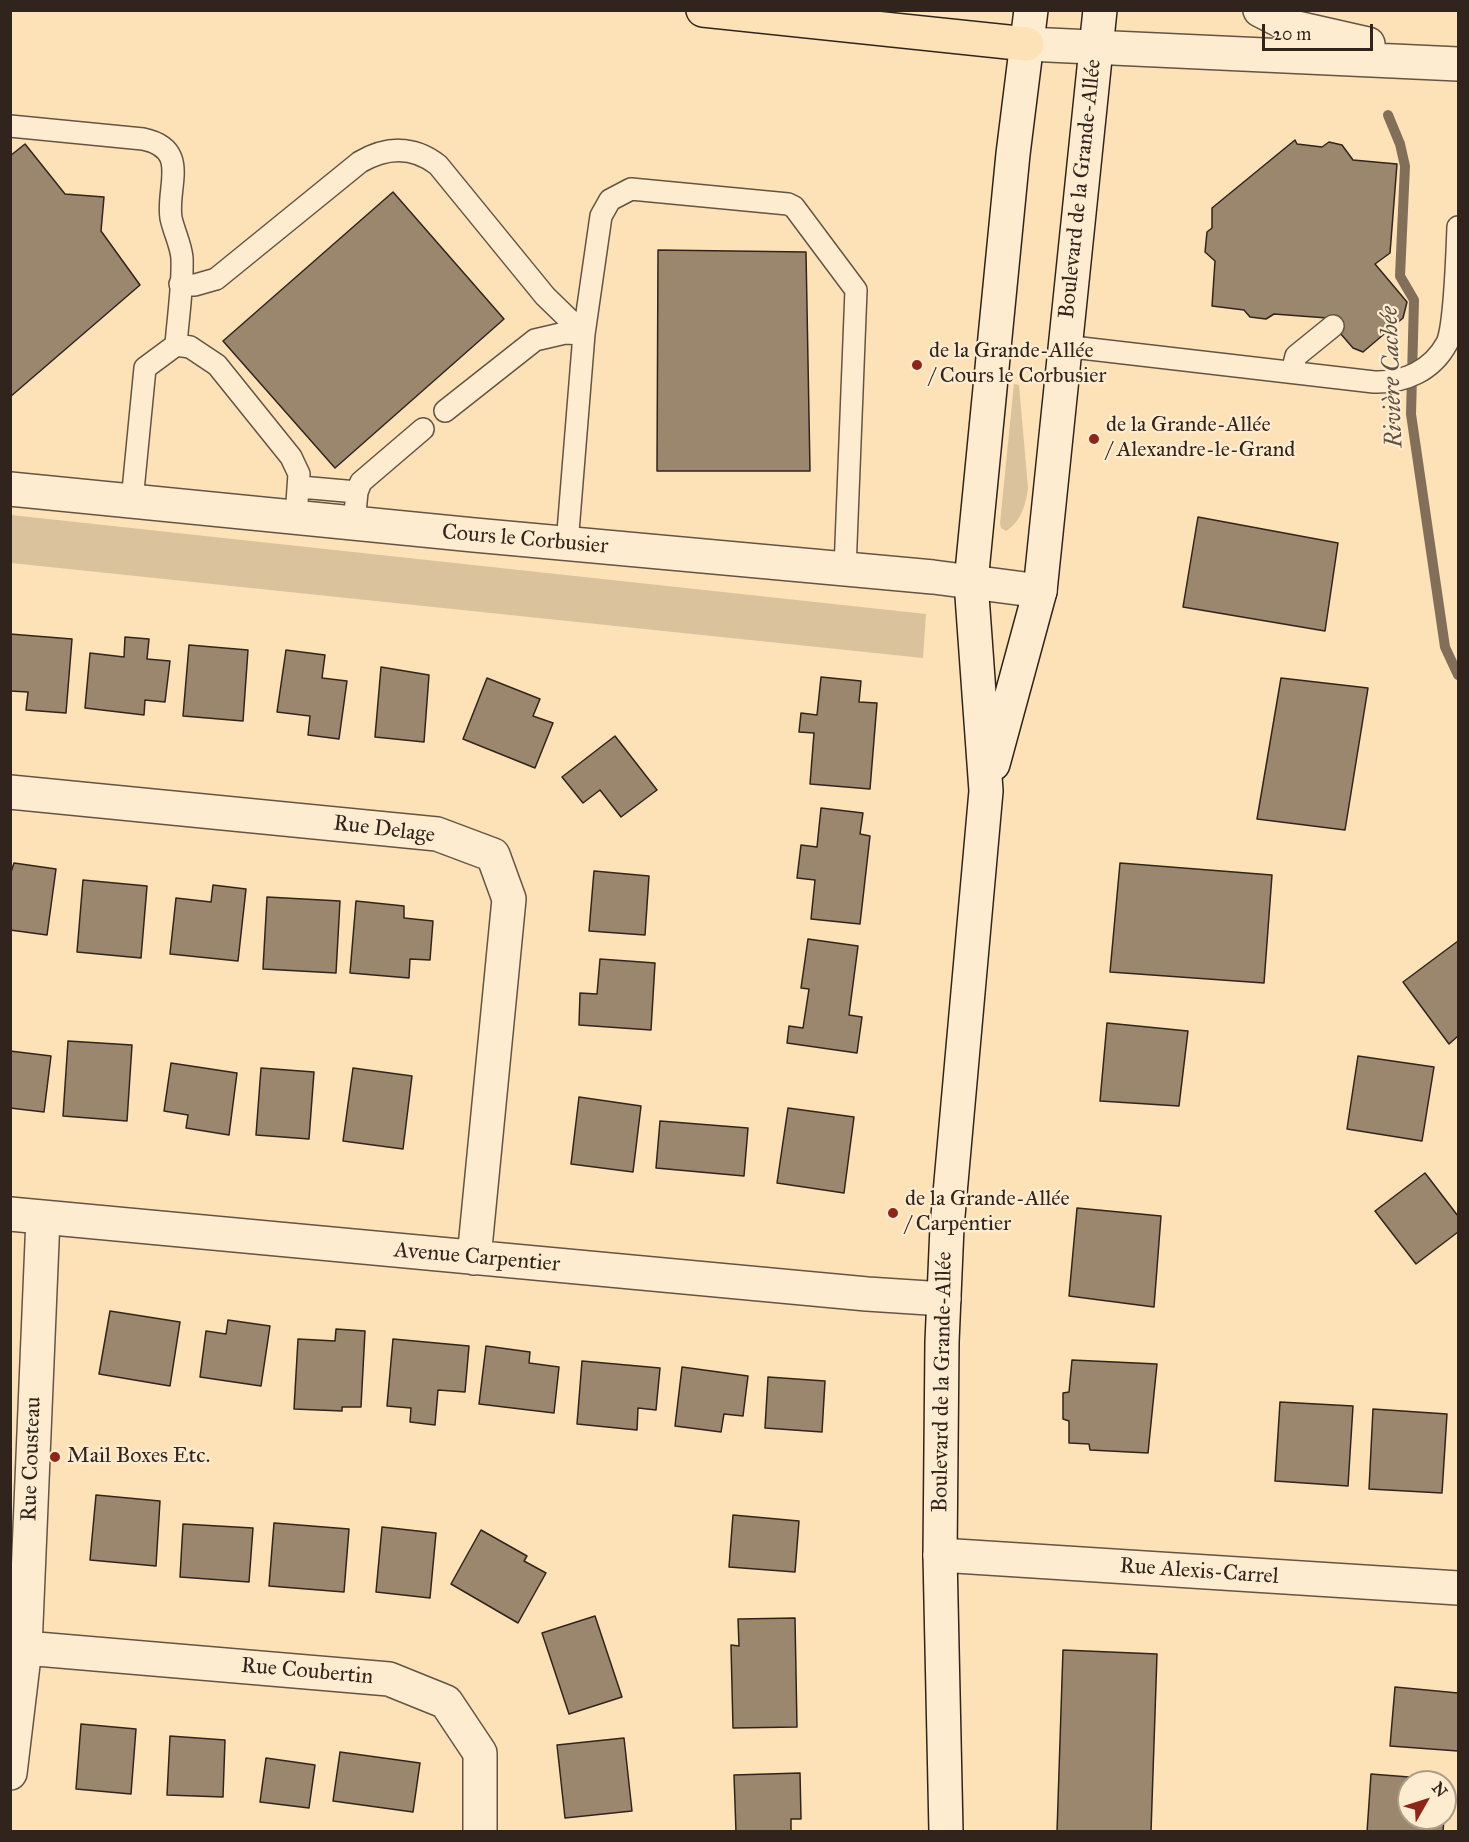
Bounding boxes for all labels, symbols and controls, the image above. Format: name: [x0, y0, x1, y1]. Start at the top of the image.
scale bar: [1265, 12, 1376, 50]
text: 20 m: [1273, 23, 1311, 45]
street label: Boulevard de la Grande-Allée: [1054, 58, 1108, 320]
water label: Rivière Cachée: [1376, 306, 1410, 448]
place label: de la Grande-Allée / Cours le Corbusier: [929, 339, 1107, 390]
marker: de la Grande-Allée / Cours le Corbusier: [910, 358, 924, 372]
place label: de la Grande-Allée / Alexandre-le-Grand: [1106, 413, 1295, 464]
marker: de la Grande-Allée / Alexandre-le-Grand: [1087, 432, 1101, 446]
street label: Cours le Corbusier: [441, 520, 609, 560]
street label: Rue Delage: [332, 811, 436, 849]
place label: de la Grande-Allée / Carpentier: [905, 1187, 1070, 1238]
marker: de la Grande-Allée / Carpentier: [886, 1206, 900, 1220]
street label: Avenue Carpentier: [393, 1238, 561, 1278]
street label: Boulevard de la Grande-Allée: [928, 1251, 958, 1513]
street label: Rue Cousteau: [17, 1396, 47, 1522]
place label: Mail Boxes Etc.: [67, 1444, 210, 1470]
marker: Mail Boxes Etc.: [48, 1450, 62, 1464]
street label: Rue Alexis-Carrel: [1119, 1553, 1279, 1591]
street label: Rue Coubertin: [240, 1653, 374, 1691]
north arrow: [1397, 1770, 1457, 1830]
text: N: [1428, 1778, 1451, 1801]

